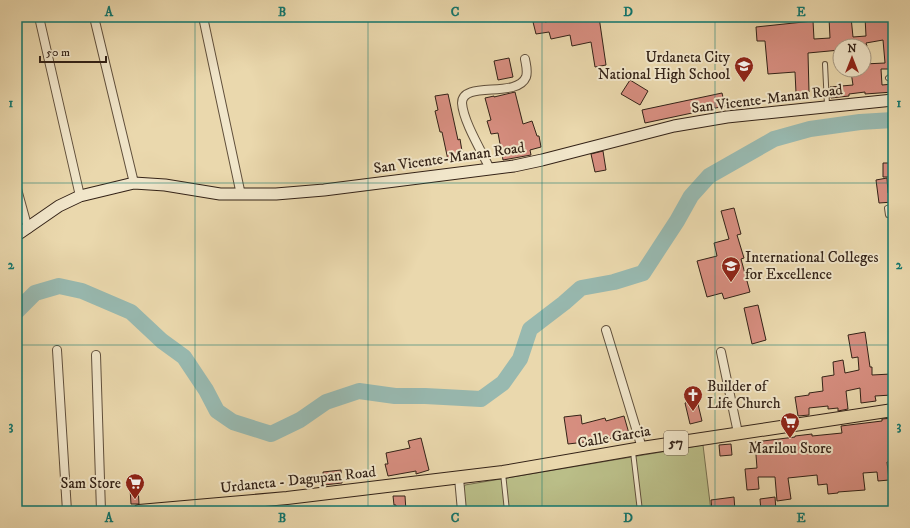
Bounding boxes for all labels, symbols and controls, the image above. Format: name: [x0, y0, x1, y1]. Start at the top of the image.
text: A: [104, 4, 114, 20]
text: B: [278, 4, 286, 20]
text: C: [451, 4, 460, 20]
text: D: [623, 4, 633, 20]
text: E: [796, 4, 806, 20]
scale bar: [40, 38, 106, 64]
north arrow: [832, 38, 872, 78]
text: N: [847, 42, 857, 56]
text: 50 m: [46, 45, 70, 60]
place label: Urdaneta City National High School: [598, 48, 731, 84]
school or university icon: Urdaneta City National High School: [733, 55, 755, 83]
street label: San Vicente-Manan Road: [690, 80, 844, 118]
text: 1: [9, 95, 14, 111]
text: 1: [897, 95, 902, 111]
street label: San Vicente-Manan Road: [372, 138, 526, 178]
place label: International Colleges for Excellence: [745, 248, 879, 284]
school or university icon: International Colleges for Excellence: [720, 255, 742, 283]
text: 2: [8, 257, 15, 273]
text: 2: [896, 257, 903, 273]
place label: Builder of Life Church: [707, 377, 781, 413]
church icon: Builder of Life Church: [682, 384, 704, 412]
supermarket icon: Marilou Store: [779, 411, 801, 439]
text: 3: [9, 418, 14, 434]
text: 3: [897, 418, 902, 434]
street label: Calle Garcia: [576, 421, 653, 453]
road number: 57: [664, 431, 688, 455]
place label: Marilou Store: [748, 439, 832, 458]
street label: Urdaneta - Dagupan Road: [219, 462, 377, 498]
supermarket icon: Sam Store: [124, 472, 146, 500]
place label: Sam Store: [61, 474, 121, 493]
text: A: [104, 510, 114, 526]
text: B: [278, 510, 286, 526]
text: C: [451, 510, 460, 526]
text: D: [623, 510, 633, 526]
text: E: [796, 510, 806, 526]

